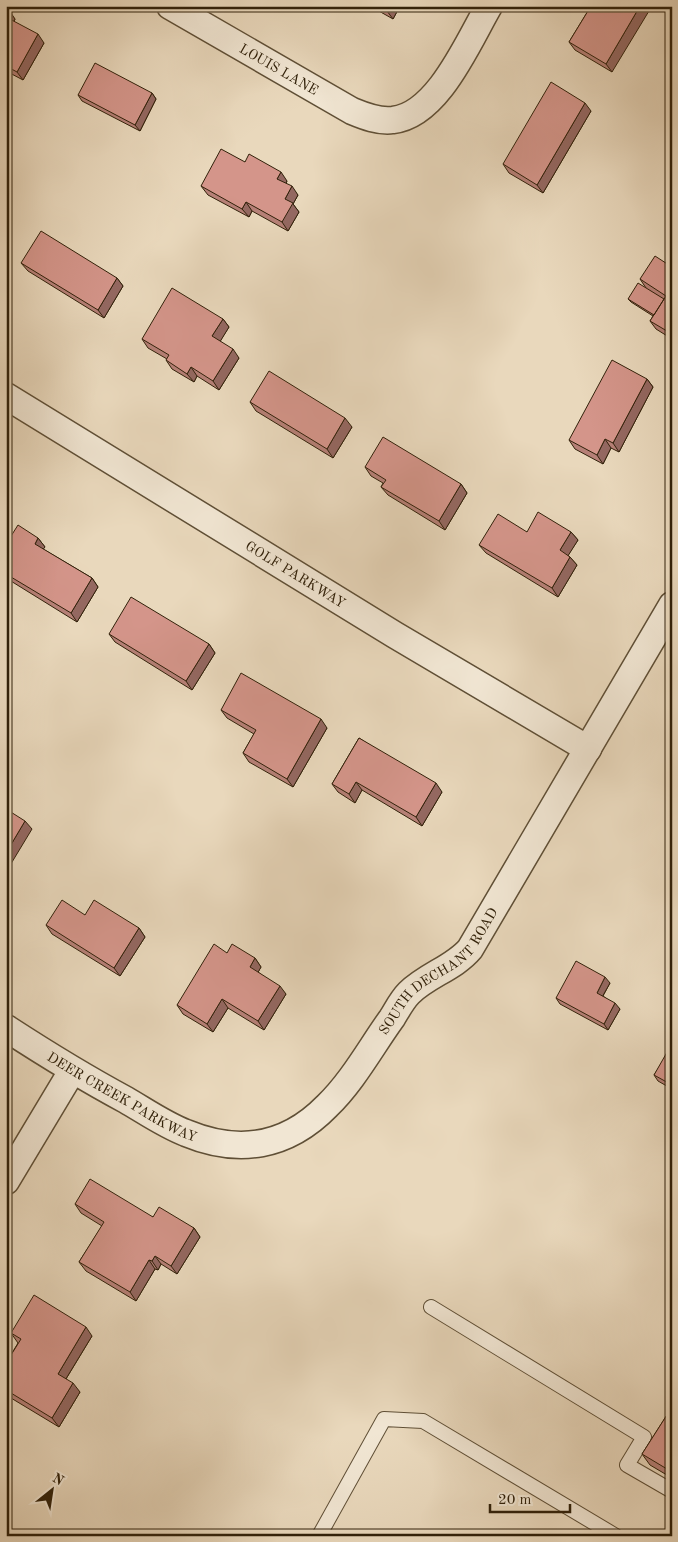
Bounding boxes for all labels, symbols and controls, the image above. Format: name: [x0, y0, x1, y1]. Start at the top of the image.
street label: LOUIS LANE: [237, 42, 320, 98]
street label: GOLF PARKWAY: [243, 539, 348, 611]
street label: SOUTH DECHANT ROAD: [377, 905, 501, 1037]
street label: DEER CREEK PARKWAY: [44, 1050, 199, 1145]
north arrow: [28, 1464, 78, 1514]
text: N: [50, 1471, 66, 1488]
scale bar: [490, 1482, 570, 1514]
text: 20 m: [498, 1493, 532, 1508]

